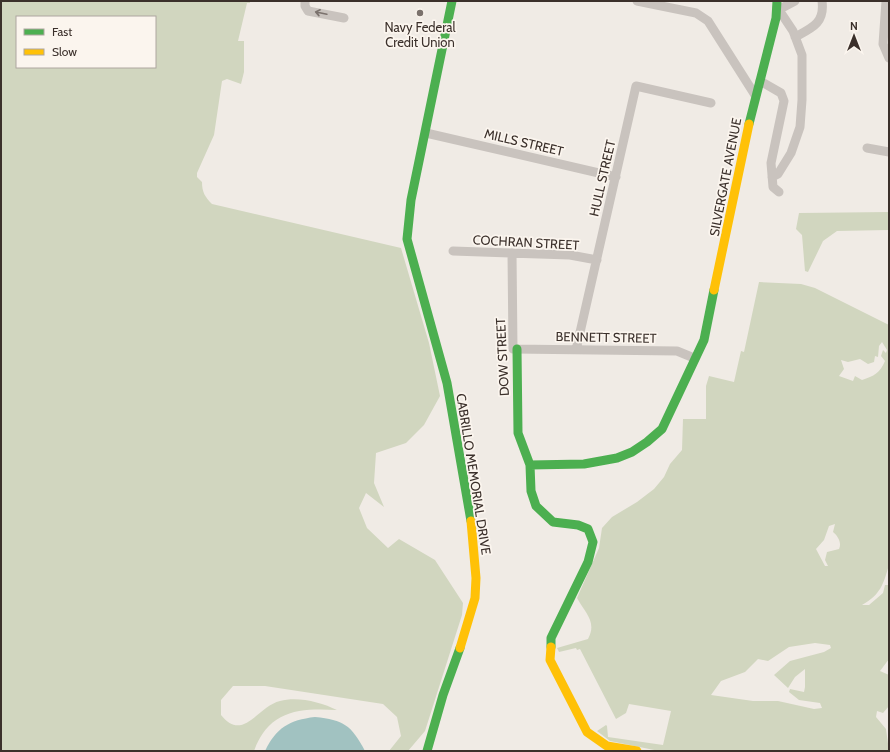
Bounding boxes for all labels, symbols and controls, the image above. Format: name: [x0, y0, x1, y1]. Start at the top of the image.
marker: Navy Federal Credit Union: [415, 8, 425, 18]
one-way arrow: [315, 9, 328, 17]
legend: [16, 16, 156, 68]
north arrow: [834, 16, 874, 56]
place label: Navy Federal Credit Union: [385, 19, 456, 50]
text: N: [850, 19, 858, 33]
text: Fast: [52, 24, 72, 39]
text: Slow: [52, 44, 77, 59]
street label: SILVERGATE AVENUE: [706, 116, 744, 238]
street label: MILLS STREET: [483, 125, 565, 159]
street label: HULL STREET: [585, 138, 619, 218]
street label: COCHRAN STREET: [472, 231, 580, 253]
street label: DOW STREET: [492, 317, 512, 397]
street label: BENNETT STREET: [555, 328, 657, 346]
street label: CABRILLO MEMORIAL DRIVE: [453, 392, 495, 556]

